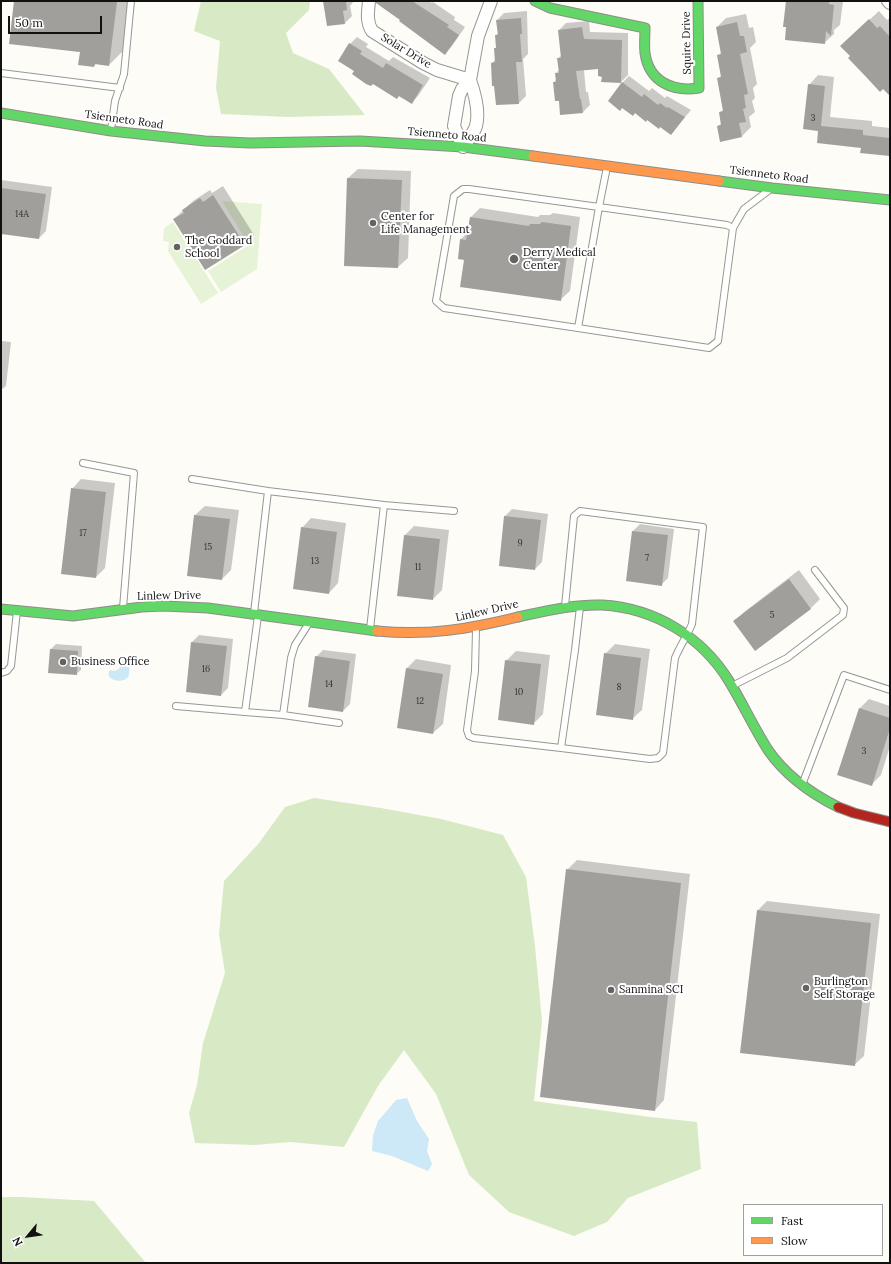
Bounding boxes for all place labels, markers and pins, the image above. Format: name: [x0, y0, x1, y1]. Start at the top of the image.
place label: Center for Life Management: [381, 210, 470, 236]
marker: Center for Life Management: [368, 218, 378, 228]
place label: The Goddard School: [185, 234, 252, 260]
marker: The Goddard School: [172, 242, 182, 252]
place label: Derry Medical Center: [523, 246, 596, 272]
marker: Derry Medical Center: [508, 253, 520, 265]
place label: Business Office: [71, 655, 149, 669]
marker: Business Office: [58, 657, 68, 667]
place label: Burlington Self Storage: [814, 975, 875, 1001]
place label: Sanmina SCI: [619, 983, 683, 997]
marker: Burlington Self Storage: [801, 983, 811, 993]
marker: Sanmina SCI: [606, 985, 616, 995]

